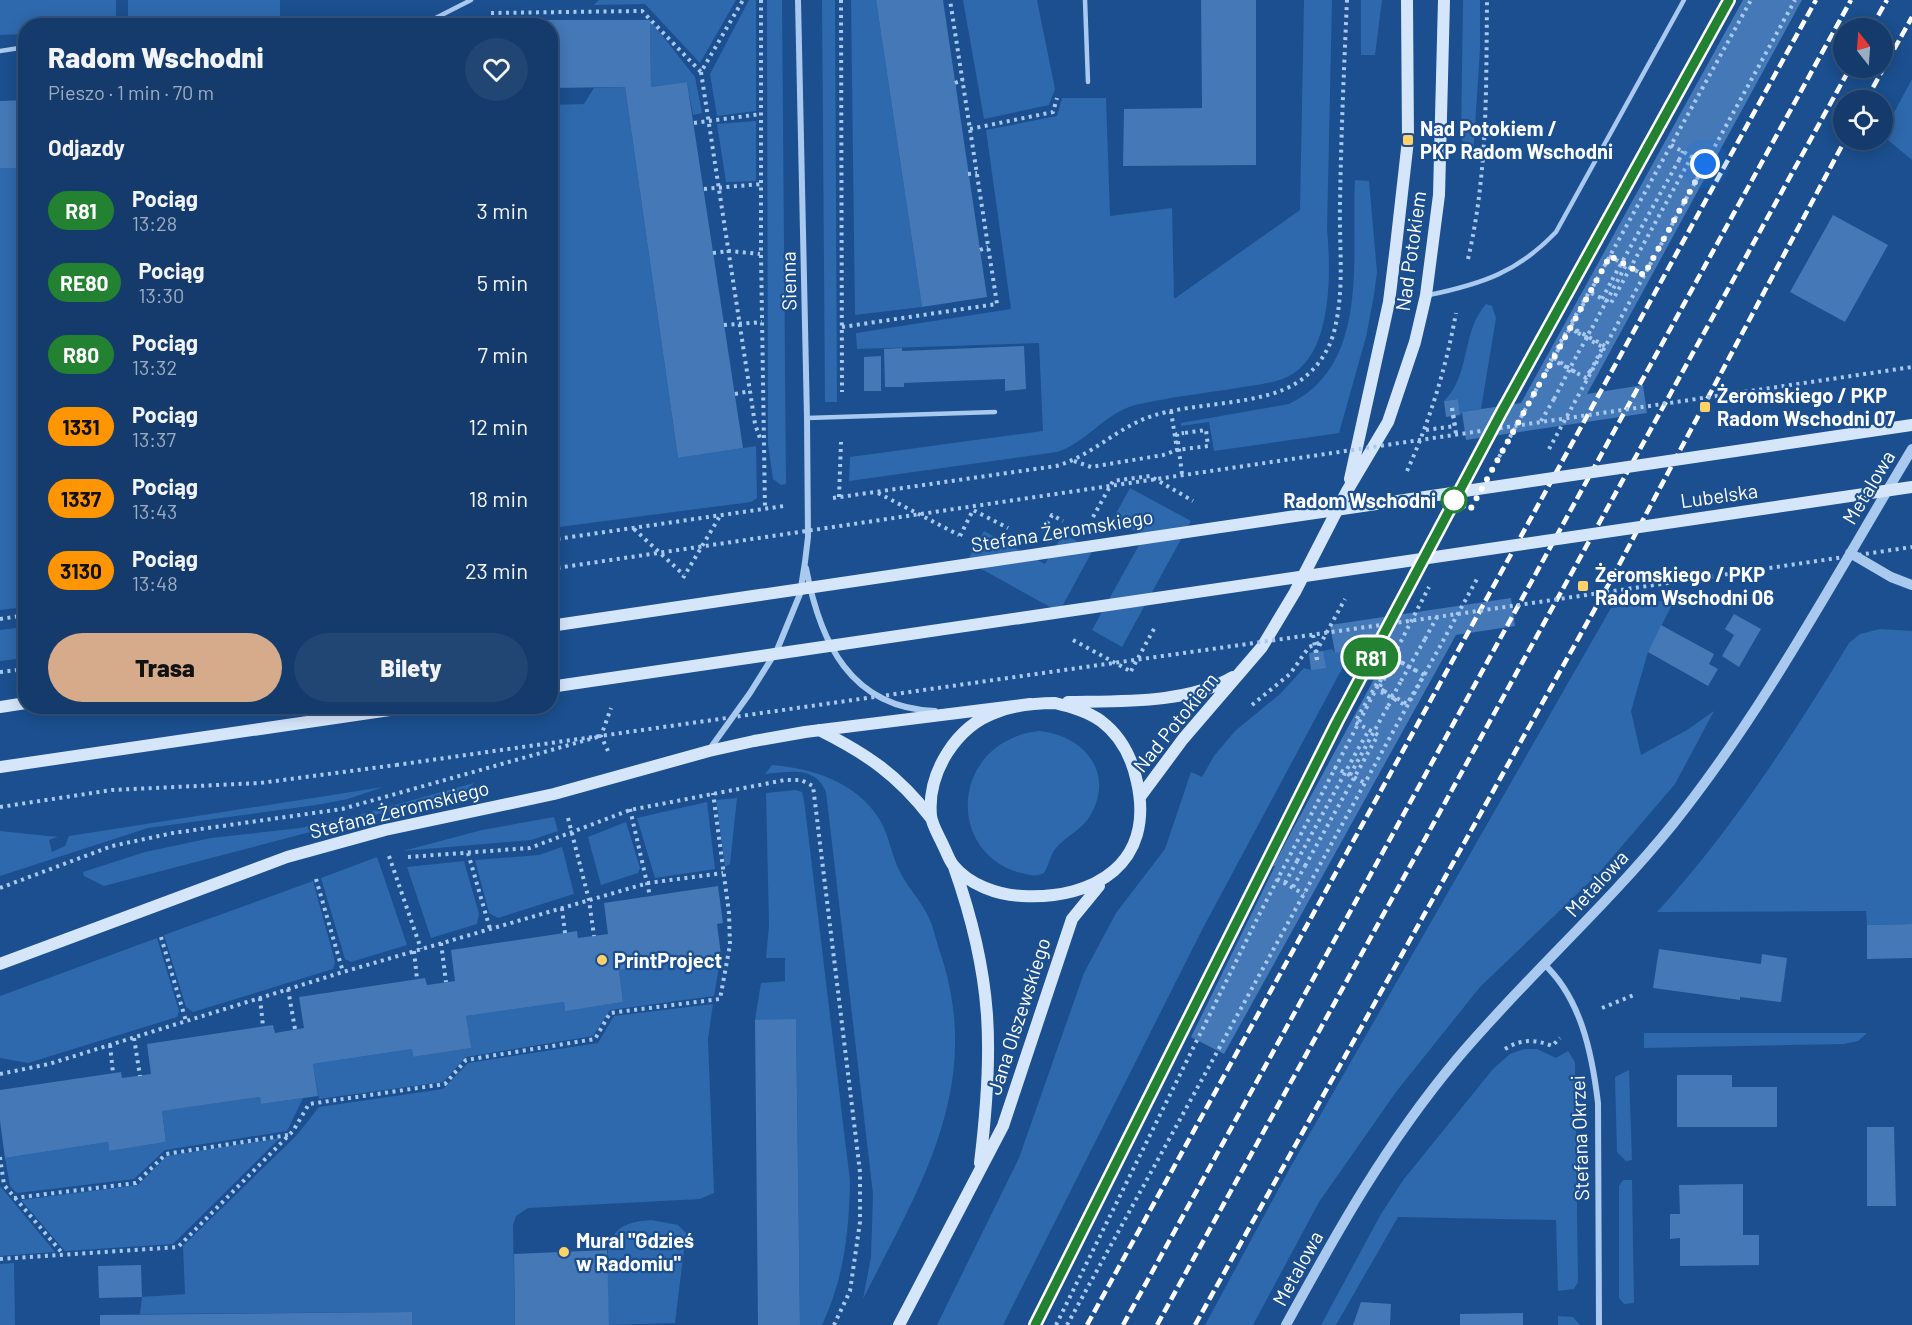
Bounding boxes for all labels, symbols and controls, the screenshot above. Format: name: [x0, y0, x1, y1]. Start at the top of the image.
north arrow: [1833, 18, 1893, 78]
map controls: [1833, 18, 1893, 150]
button: heart: [465, 38, 528, 101]
text: Radom Wschodni: [48, 40, 264, 74]
text: Pieszo · 1 min · 70 m: [48, 80, 214, 104]
button: locate: [1833, 90, 1893, 150]
place label: Nad Potokiem / PKP Radom Wschodni: [1420, 116, 1613, 163]
marker: Nad Potokiem / PKP Radom Wschodni: [1401, 133, 1415, 147]
text: Odjazdy: [48, 134, 125, 160]
your location: [1690, 149, 1720, 179]
text: Pociąg: [132, 185, 198, 211]
street label: Nad Potokiem: [1390, 189, 1430, 313]
text: 3 min: [477, 197, 528, 223]
text: R81: [65, 198, 97, 223]
text: 13:28: [132, 211, 177, 235]
street label: Sienna: [775, 251, 801, 311]
text: Pociąg: [139, 257, 205, 283]
text: 5 min: [477, 269, 528, 295]
text: RE80: [60, 270, 109, 295]
text: 13:30: [139, 283, 184, 307]
text: Pociąg: [132, 329, 198, 355]
text: 7 min: [478, 341, 528, 367]
text: R80: [63, 342, 99, 367]
text: 13:32: [132, 355, 177, 379]
place label: Żeromskiego / PKP Radom Wschodni 07: [1717, 383, 1895, 430]
marker: Żeromskiego / PKP Radom Wschodni 07: [1698, 400, 1712, 414]
text: Pociąg: [132, 401, 198, 427]
text: 12 min: [468, 413, 528, 439]
text: 1331: [62, 414, 100, 439]
text: 13:37: [132, 427, 176, 451]
street label: Metalowa: [1837, 446, 1899, 528]
text: Pociąg: [132, 473, 198, 499]
street label: Lubelska: [1679, 478, 1759, 512]
text: 18 min: [469, 485, 528, 511]
text: 1337: [61, 486, 101, 511]
marker: Radom Wschodni: [1441, 487, 1467, 513]
place label: Radom Wschodni: [1283, 488, 1436, 512]
text: 13:43: [132, 499, 177, 523]
street label: Stefana Żeromskiego: [969, 504, 1155, 556]
text: Pociąg: [132, 545, 198, 571]
text: 23 min: [465, 557, 528, 583]
text: 3130: [60, 558, 102, 583]
place label: Żeromskiego / PKP Radom Wschodni 06: [1595, 562, 1774, 609]
text: 13:48: [132, 571, 178, 595]
marker: Żeromskiego / PKP Radom Wschodni 06: [1576, 579, 1590, 593]
button: Trasa: [48, 633, 282, 702]
button: Bilety: [294, 633, 528, 702]
line badge: R81: [1336, 638, 1406, 676]
text: R81: [1355, 645, 1387, 670]
street label: Nad Potokiem: [1128, 667, 1222, 777]
street label: Stefana Żeromskiego: [307, 775, 491, 843]
street label: Metalowa: [1559, 845, 1633, 921]
street label: Jana Olszewskiego: [981, 935, 1055, 1097]
place label: PrintProject: [614, 948, 722, 972]
marker: PrintProject: [595, 953, 609, 967]
street label: Stefana Okrzei: [1565, 1075, 1593, 1201]
street label: Metalowa: [1267, 1226, 1327, 1310]
place label: Mural "Gdzieś w Radomiu": [576, 1228, 694, 1275]
marker: Mural "Gdzieś w Radomiu": [557, 1245, 571, 1259]

